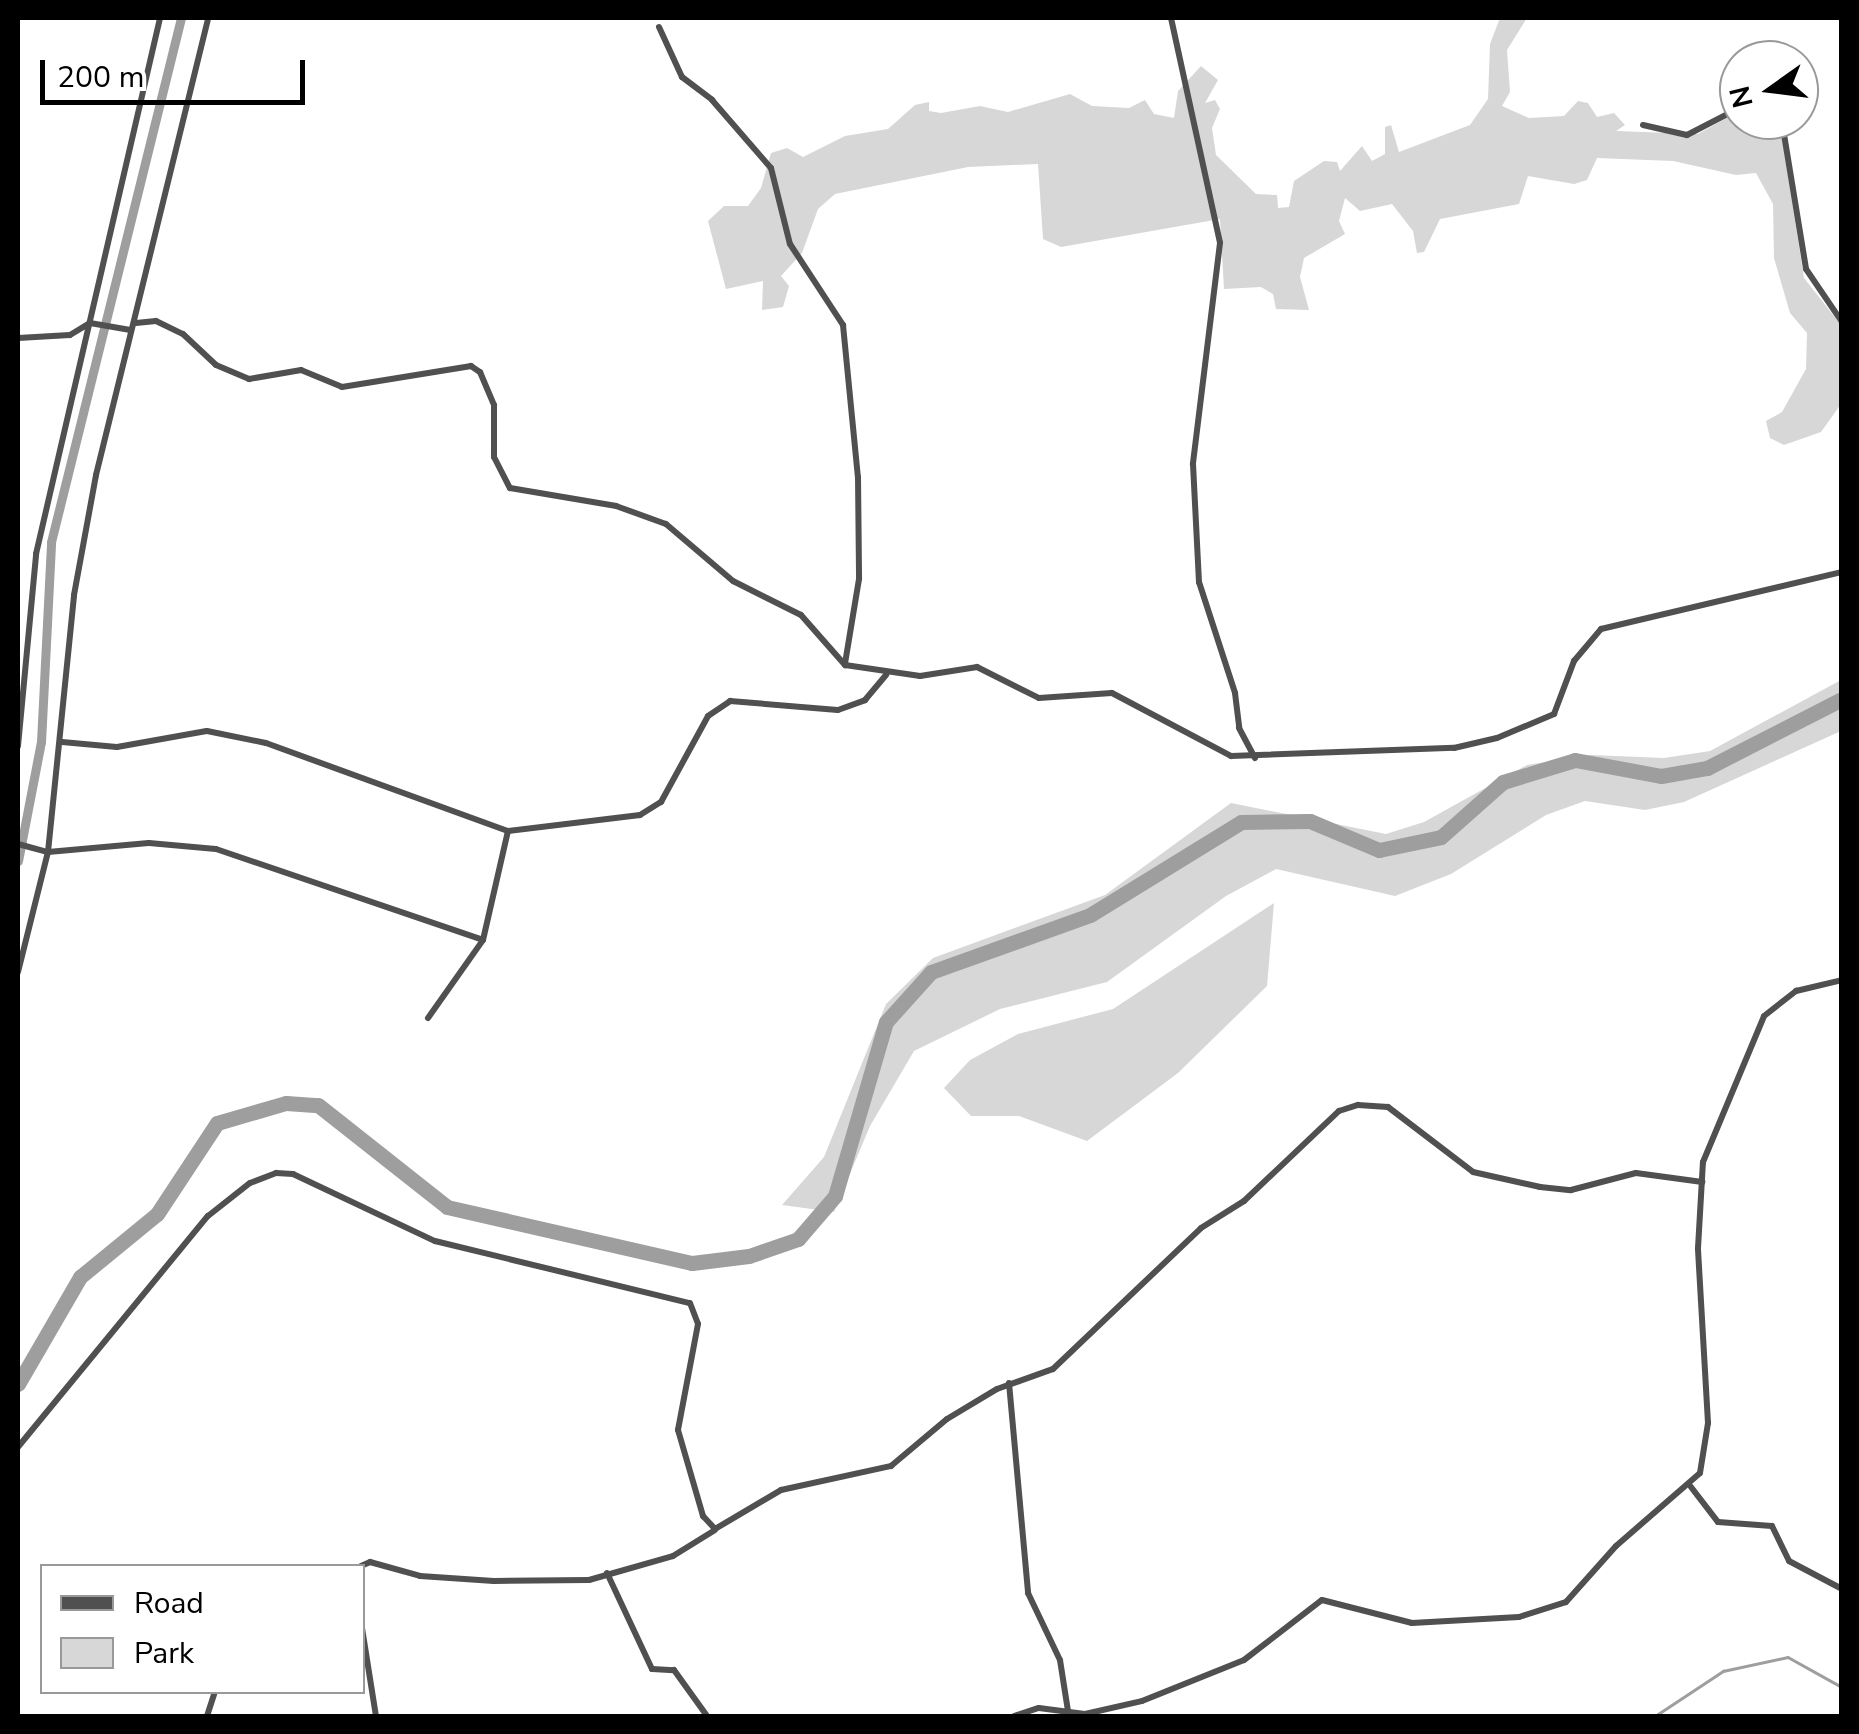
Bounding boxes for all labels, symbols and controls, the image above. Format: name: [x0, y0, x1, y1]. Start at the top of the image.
scale bar: [45, 40, 310, 102]
north arrow: [1719, 40, 1819, 140]
text: 200 m: [57, 57, 144, 98]
text: N: [1721, 82, 1763, 112]
legend: [40, 1564, 365, 1694]
text: Road: [134, 1583, 204, 1624]
text: Park: [134, 1633, 194, 1674]

